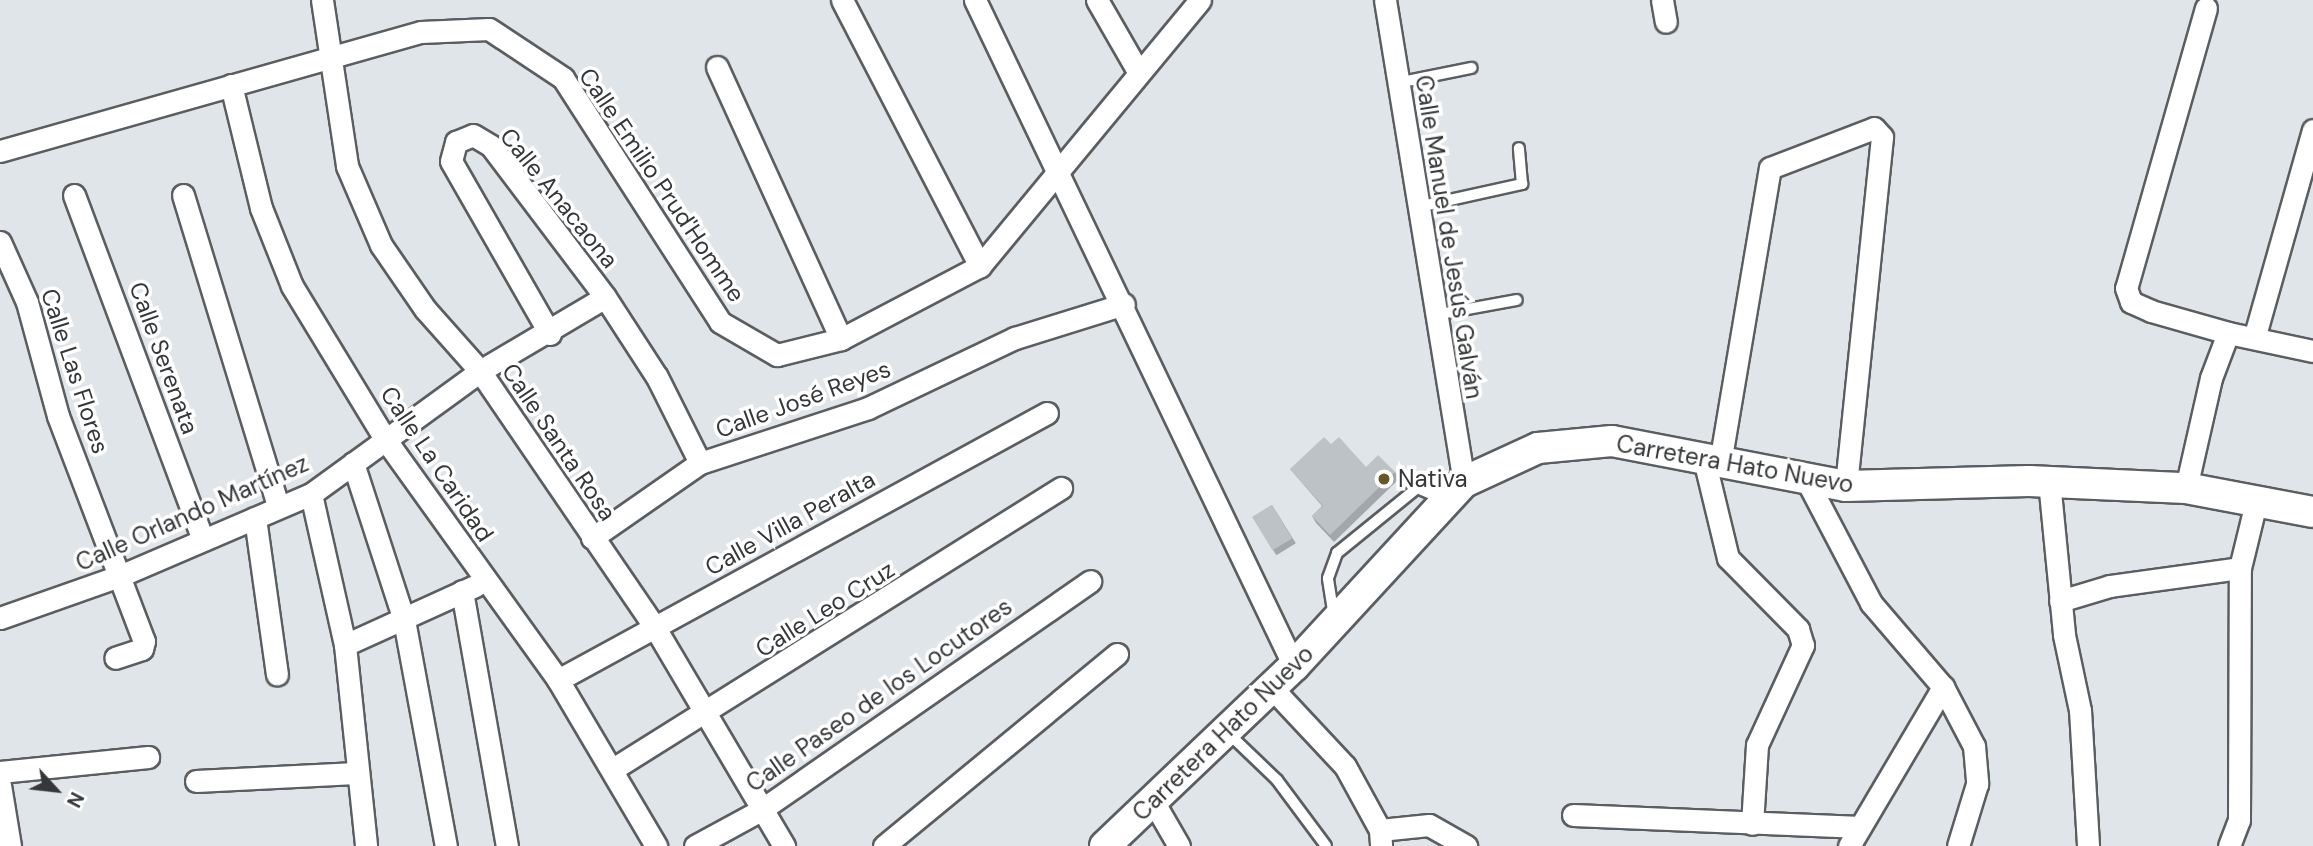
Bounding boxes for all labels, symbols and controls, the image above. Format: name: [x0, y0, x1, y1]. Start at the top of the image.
street label: Calle Emilio Prud'Homme: [573, 63, 751, 307]
street label: Calle Manuel de Jesús Galván: [1409, 73, 1489, 401]
street label: Calle Anacaona: [494, 122, 624, 274]
street label: Calle Serenata: [123, 278, 205, 438]
street label: Calle Las Flores: [35, 285, 115, 457]
street label: Calle José Reyes: [712, 354, 894, 444]
street label: Calle Santa Rosa: [496, 358, 622, 526]
street label: Calle La Caridad: [374, 381, 500, 547]
street label: Carretera Hato Nuevo: [1614, 429, 1856, 499]
street label: Calle Orlando Martínez: [71, 449, 313, 577]
street label: Calle Villa Peralta: [700, 464, 880, 582]
place label: Nativa: [1398, 465, 1468, 493]
marker: Nativa: [1376, 471, 1392, 487]
street label: Calle Leo Cruz: [750, 555, 900, 663]
street label: Calle Paseo de los Locutores: [740, 592, 1018, 798]
street label: Carretera Hato Nuevo: [1127, 639, 1319, 827]
north arrow: [21, 755, 91, 825]
text: N: [61, 788, 89, 812]

